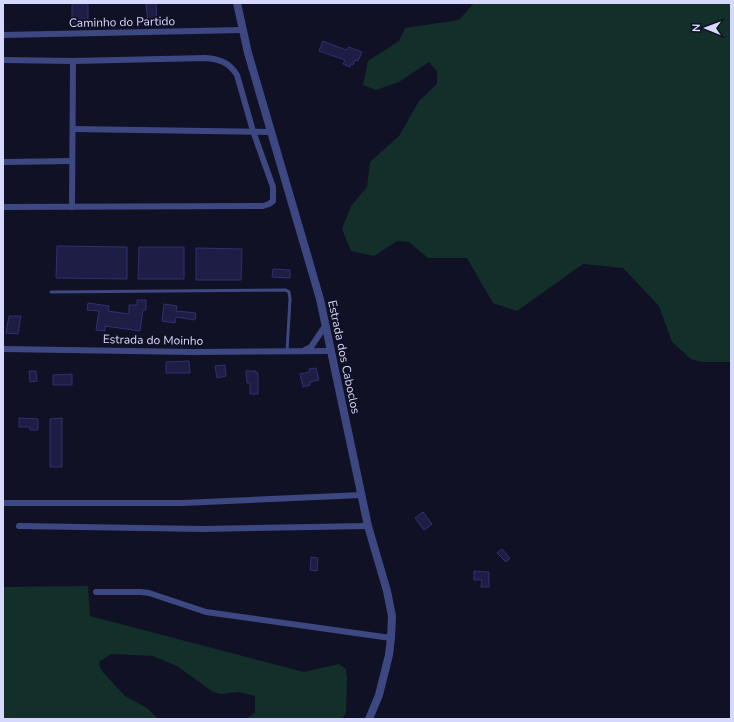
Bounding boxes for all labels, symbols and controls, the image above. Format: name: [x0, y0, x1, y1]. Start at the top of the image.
north arrow: [686, 8, 726, 48]
street label: Caminho do Partido: [69, 13, 176, 31]
text: N: [689, 24, 704, 32]
street label: Estrada dos Caboclos: [324, 299, 364, 416]
street label: Estrada do Moinho: [103, 331, 204, 349]

